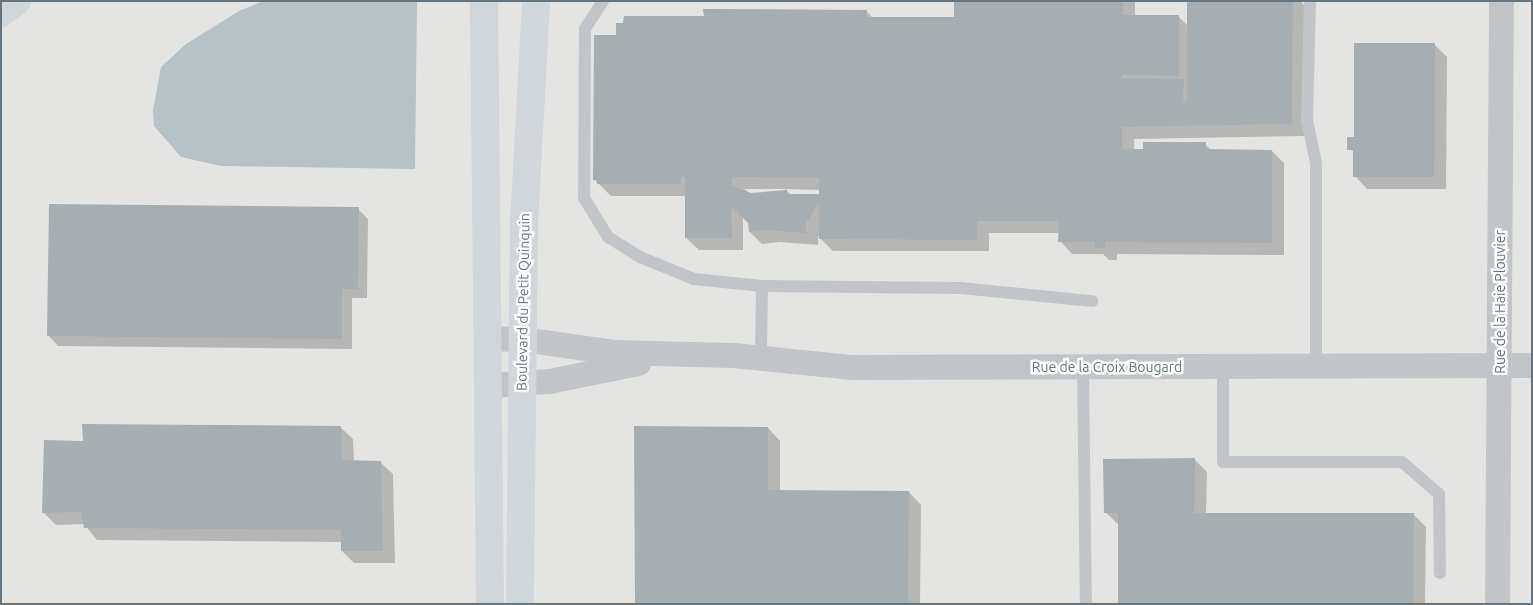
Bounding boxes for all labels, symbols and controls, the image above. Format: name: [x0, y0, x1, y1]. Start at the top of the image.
street label: Boulevard du Petit Quinquin: [513, 213, 533, 391]
street label: Rue de la Haie Plouvier: [1492, 230, 1508, 374]
street label: Rue de la Croix Bougard: [1032, 359, 1182, 375]

